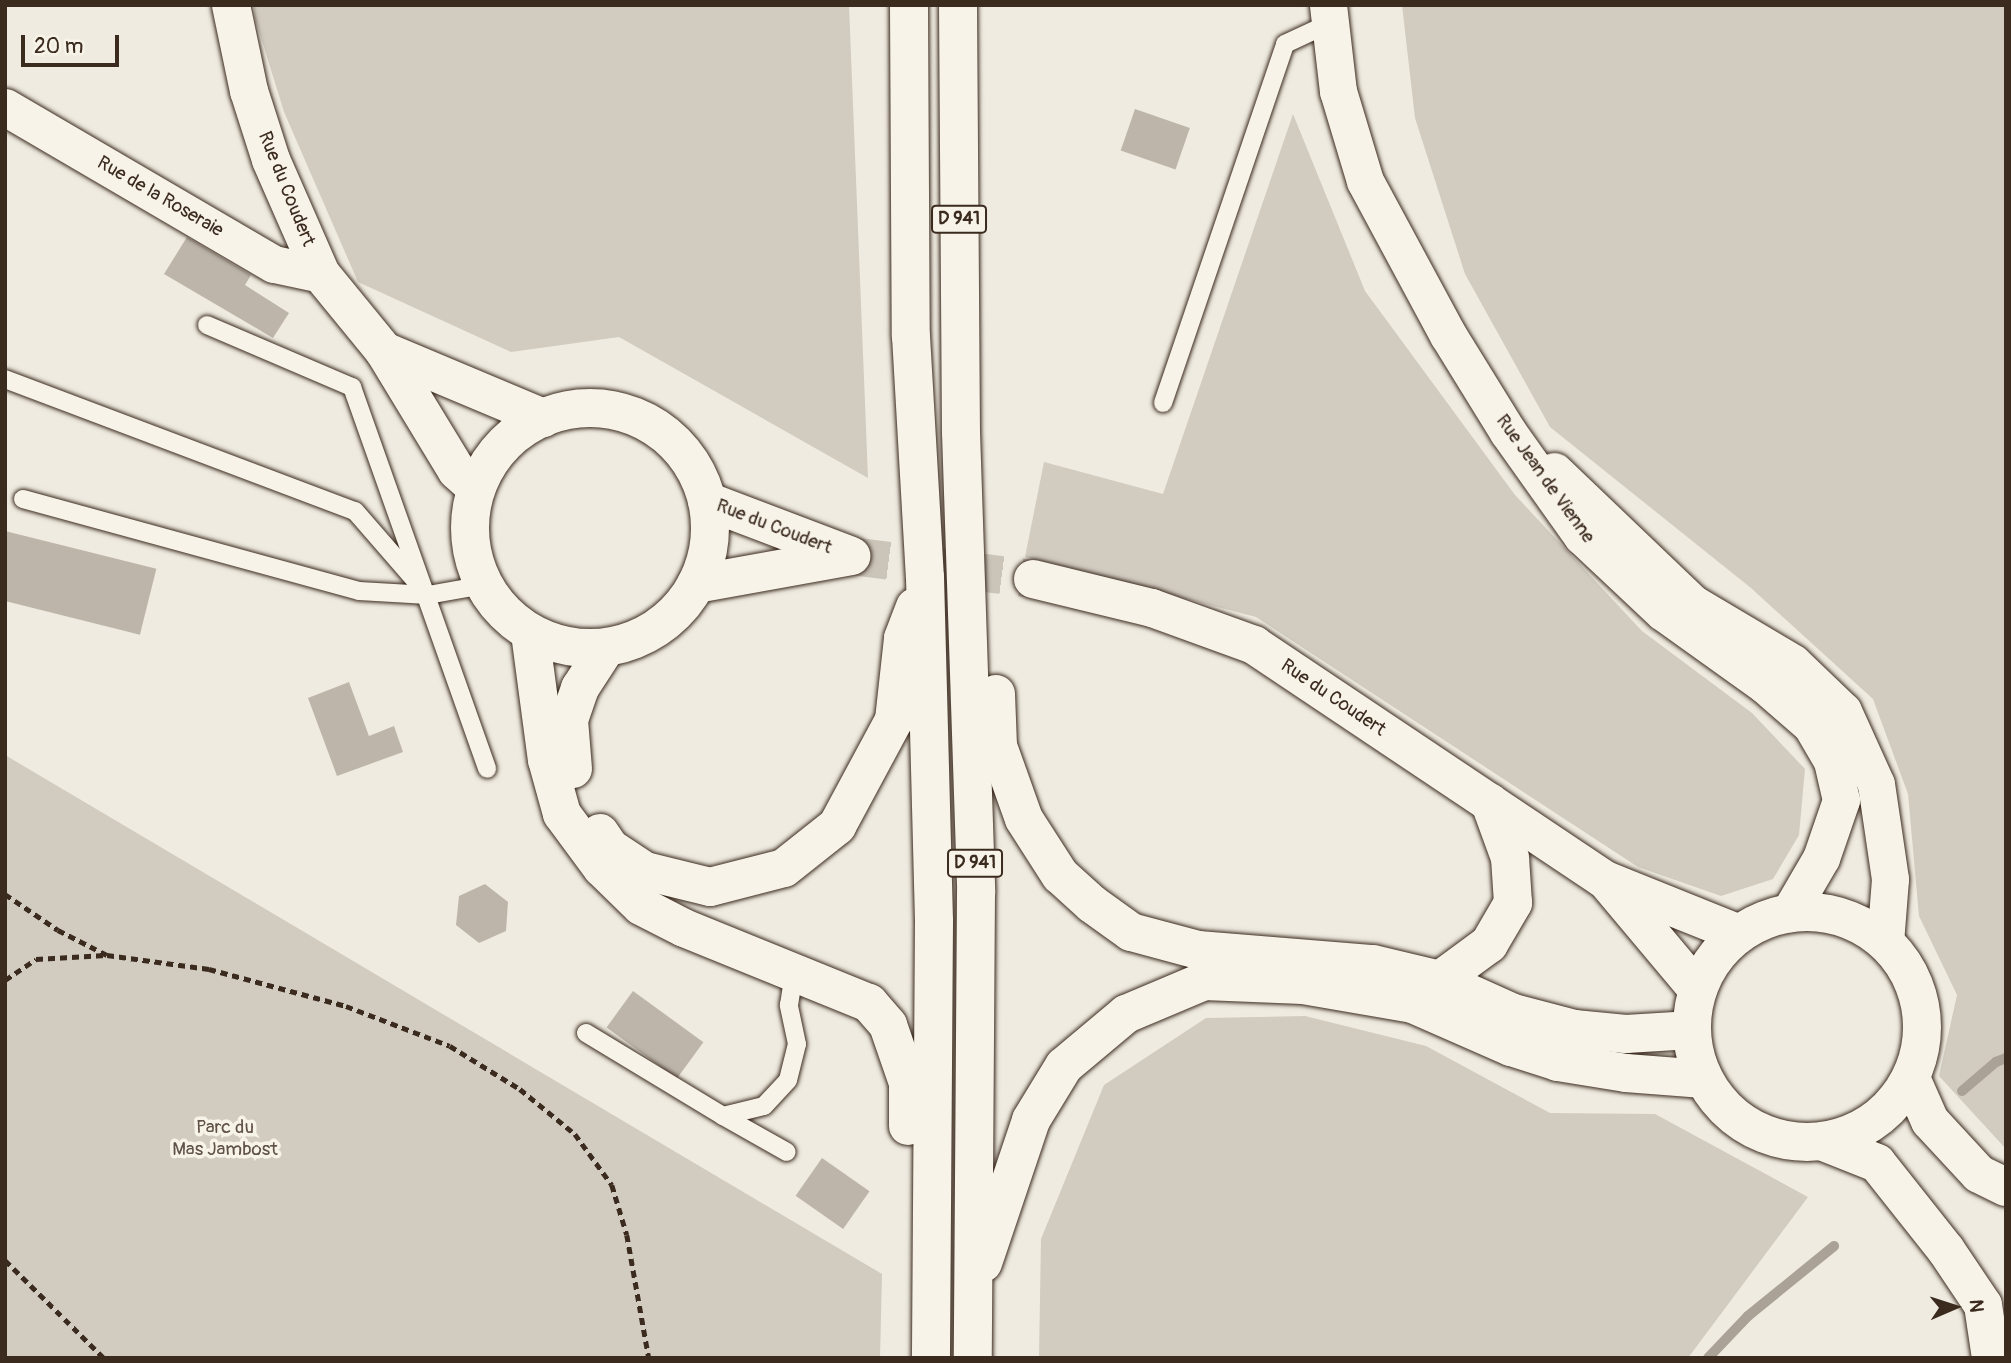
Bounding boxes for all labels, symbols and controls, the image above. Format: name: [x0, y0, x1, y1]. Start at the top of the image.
scale bar: [24, 21, 122, 65]
text: 20 m: [34, 33, 83, 60]
street label: Rue du Coudert: [253, 128, 319, 250]
street label: Rue de la Roseraie: [93, 152, 227, 242]
road number: D 941: [931, 204, 987, 233]
street label: Rue Jean de Vienne: [1491, 410, 1599, 548]
street label: Rue du Coudert: [713, 495, 835, 559]
street label: Rue du Coudert: [1276, 654, 1390, 742]
road number: D 941: [947, 848, 1003, 878]
park label: Parc du Mas Jambost: [172, 1117, 278, 1161]
north arrow: [1920, 1272, 1990, 1342]
text: N: [1964, 1299, 1988, 1313]

